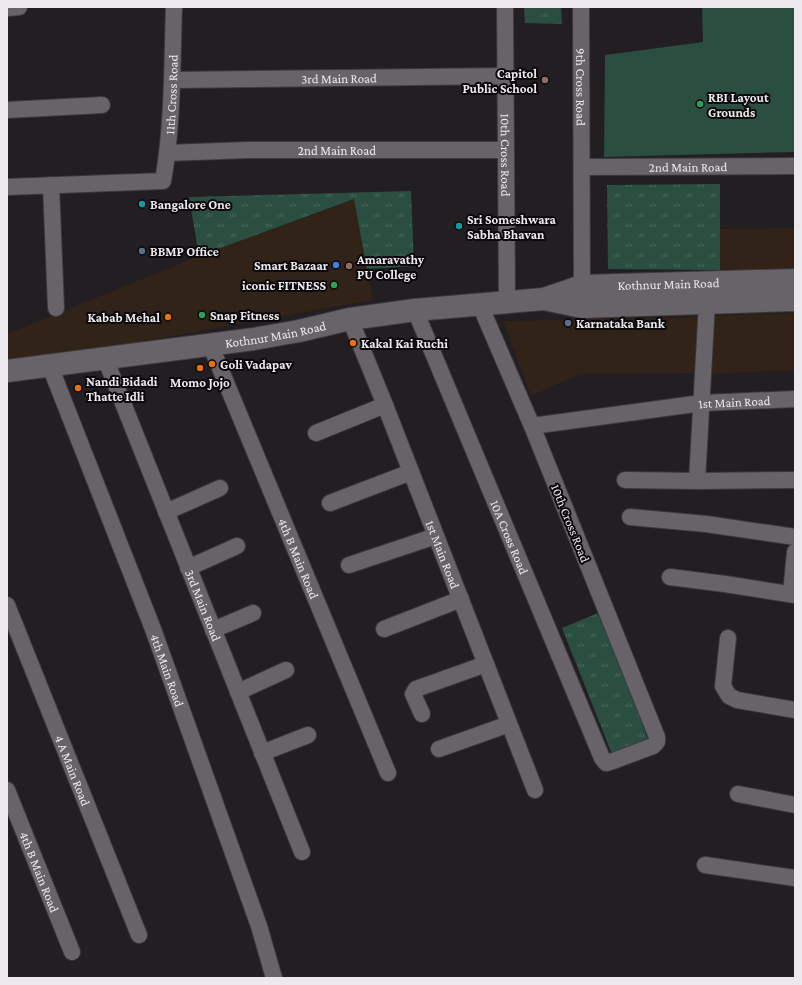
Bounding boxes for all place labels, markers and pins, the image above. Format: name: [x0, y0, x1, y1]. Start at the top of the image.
place label: Capitol Public School: [462, 66, 537, 96]
marker: Capitol Public School: [540, 75, 550, 85]
place label: RBI Layout Grounds: [708, 90, 769, 120]
marker: RBI Layout Grounds: [695, 99, 705, 109]
place label: Bangalore One: [150, 197, 231, 212]
marker: Bangalore One: [137, 199, 147, 209]
place label: Sri Someshwara Sabha Bhavan: [467, 212, 556, 242]
marker: Sri Someshwara Sabha Bhavan: [454, 221, 464, 231]
place label: BBMP Office: [150, 244, 219, 259]
marker: BBMP Office: [137, 246, 147, 256]
place label: Amaravathy PU College: [356, 252, 425, 282]
place label: Smart Bazaar: [254, 258, 329, 273]
marker: Smart Bazaar: [331, 260, 341, 270]
marker: Amaravathy PU College: [344, 261, 354, 271]
place label: iconic FITNESS: [242, 278, 327, 293]
marker: iconic FITNESS: [329, 280, 339, 290]
place label: Snap Fitness: [210, 308, 279, 323]
place label: Kabab Mehal: [88, 310, 160, 325]
marker: Snap Fitness: [197, 310, 207, 320]
marker: Kabab Mehal: [163, 312, 173, 322]
place label: Karnataka Bank: [576, 316, 666, 331]
marker: Karnataka Bank: [563, 318, 573, 328]
place label: Kakal Kai Ruchi: [361, 336, 448, 351]
marker: Kakal Kai Ruchi: [348, 338, 358, 348]
place label: Goli Vadapav: [220, 357, 293, 372]
marker: Goli Vadapav: [207, 359, 217, 369]
marker: Momo Jojo: [195, 363, 205, 373]
place label: Nandi Bidadi Thatte Idli: [86, 374, 158, 404]
place label: Momo Jojo: [170, 375, 230, 391]
marker: Nandi Bidadi Thatte Idli: [73, 383, 83, 393]

